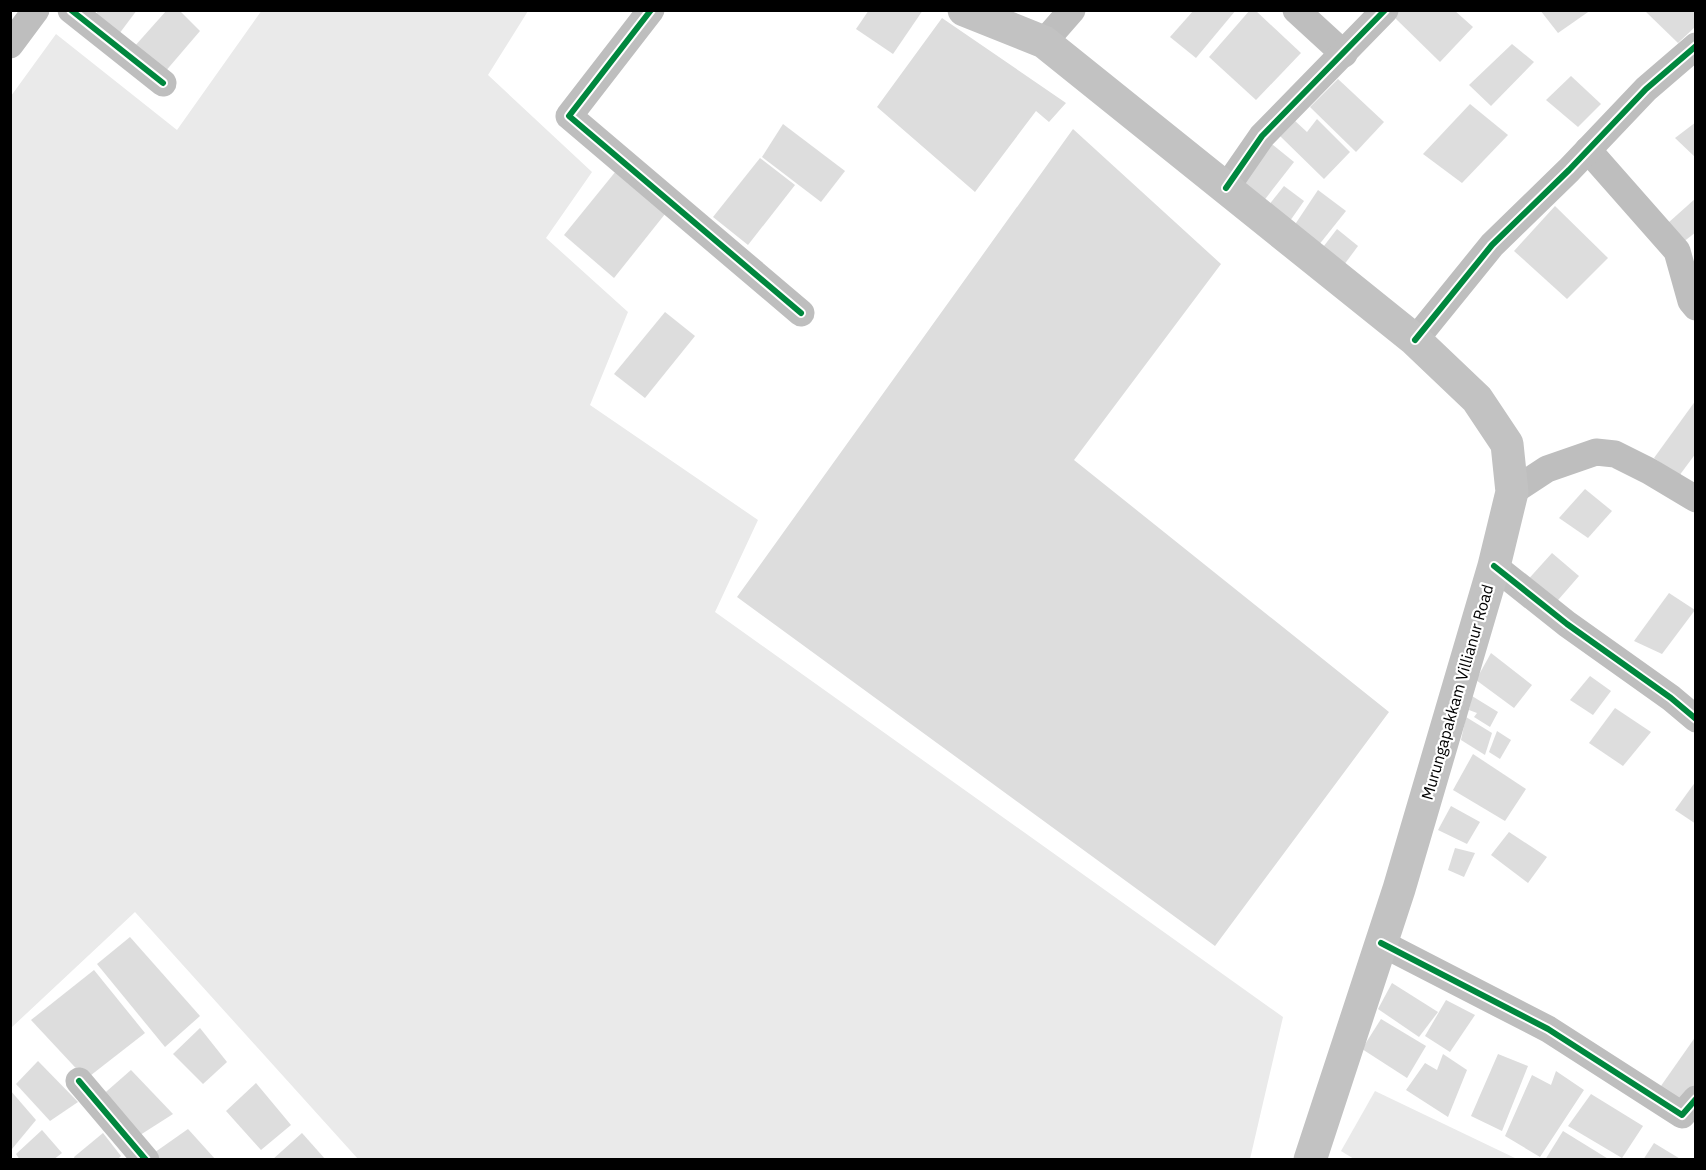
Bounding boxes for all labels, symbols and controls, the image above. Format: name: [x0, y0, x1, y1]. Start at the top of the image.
street label: Murungapakkam Villianur Road: [1417, 582, 1497, 802]

